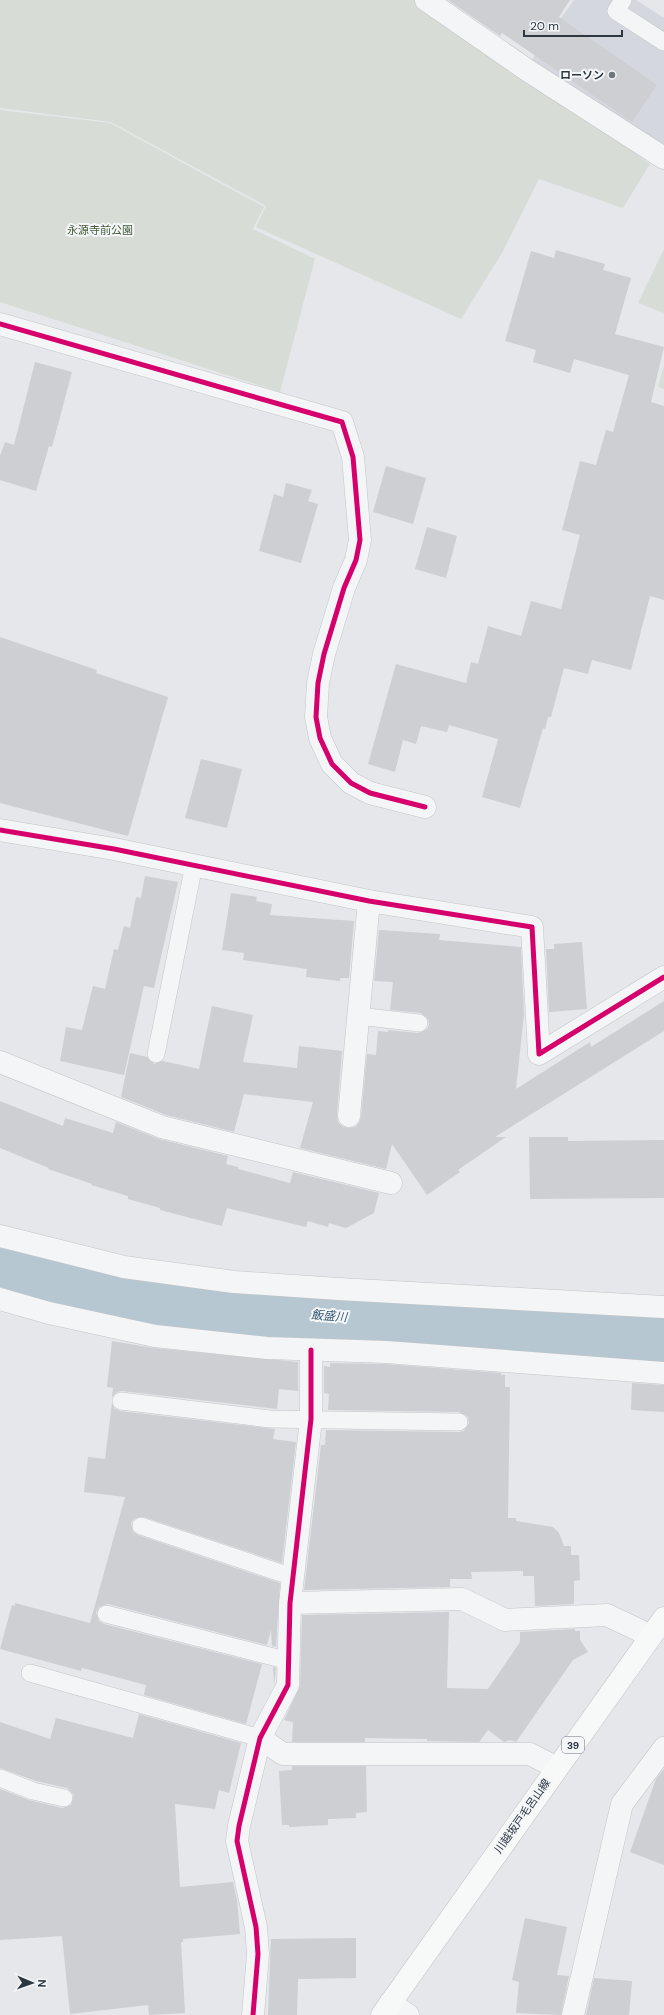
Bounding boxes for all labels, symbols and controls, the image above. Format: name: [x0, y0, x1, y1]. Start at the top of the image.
scale bar: [524, 12, 622, 38]
text: 20 m: [530, 18, 559, 34]
place label: ローソン: [560, 68, 604, 82]
marker: ローソン: [607, 70, 617, 80]
park label: 永源寺前公園: [67, 223, 133, 237]
water label: 飯盛川: [310, 1307, 350, 1325]
road number: 39: [562, 1737, 584, 1753]
street label: 川越坂戸毛呂山線: [491, 1776, 553, 1856]
north arrow: [12, 1963, 52, 2003]
text: N: [35, 1979, 49, 1988]

